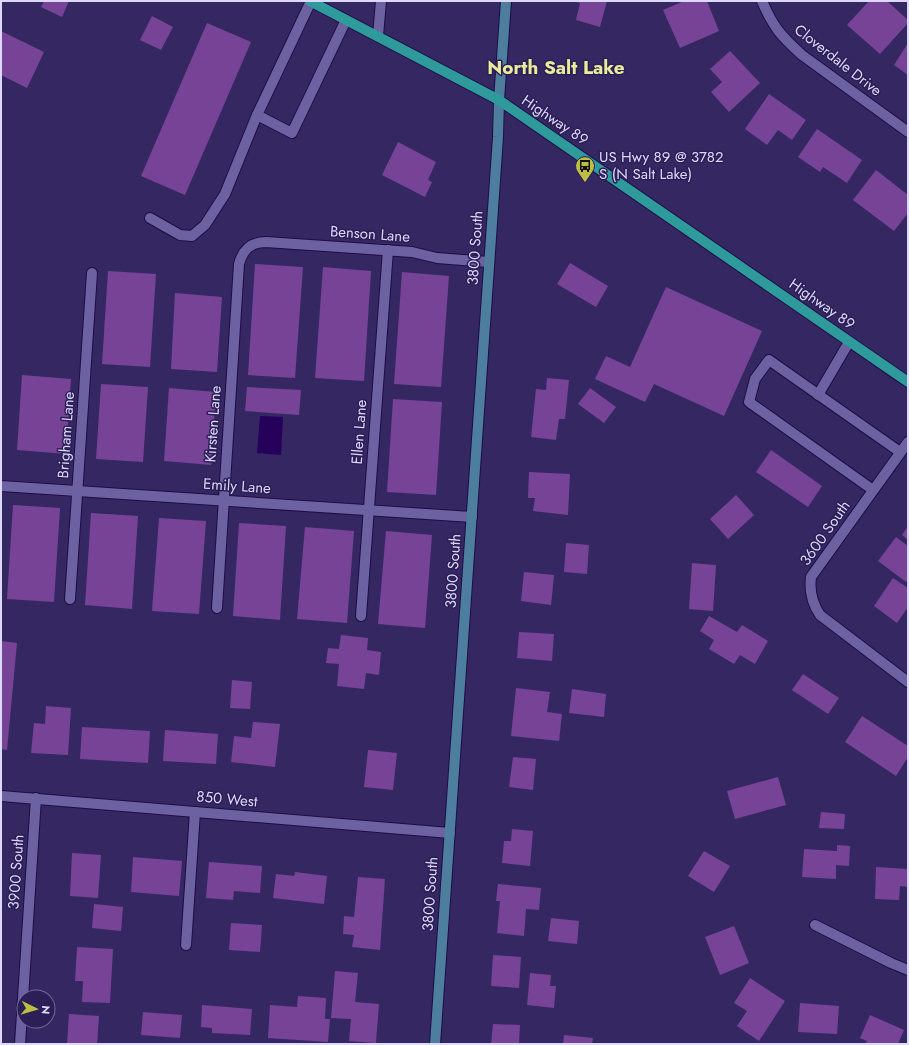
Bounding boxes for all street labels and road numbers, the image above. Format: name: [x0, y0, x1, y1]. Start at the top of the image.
street label: Cloverdale Drive: [790, 19, 887, 101]
street label: Highway 89: [517, 90, 593, 150]
street label: 3800 South: [461, 210, 489, 286]
street label: Benson Lane: [329, 220, 411, 248]
street label: Highway 89: [784, 273, 860, 335]
street label: Kirsten Lane: [199, 385, 227, 463]
street label: Brigham Lane: [52, 391, 80, 479]
street label: Ellen Lane: [346, 399, 372, 465]
street label: Emily Lane: [202, 473, 272, 499]
street label: 3600 South: [794, 496, 856, 570]
street label: 3800 South: [439, 533, 467, 609]
street label: 850 West: [196, 785, 259, 813]
street label: 3900 South: [2, 834, 30, 910]
street label: 3800 South: [416, 856, 444, 932]

